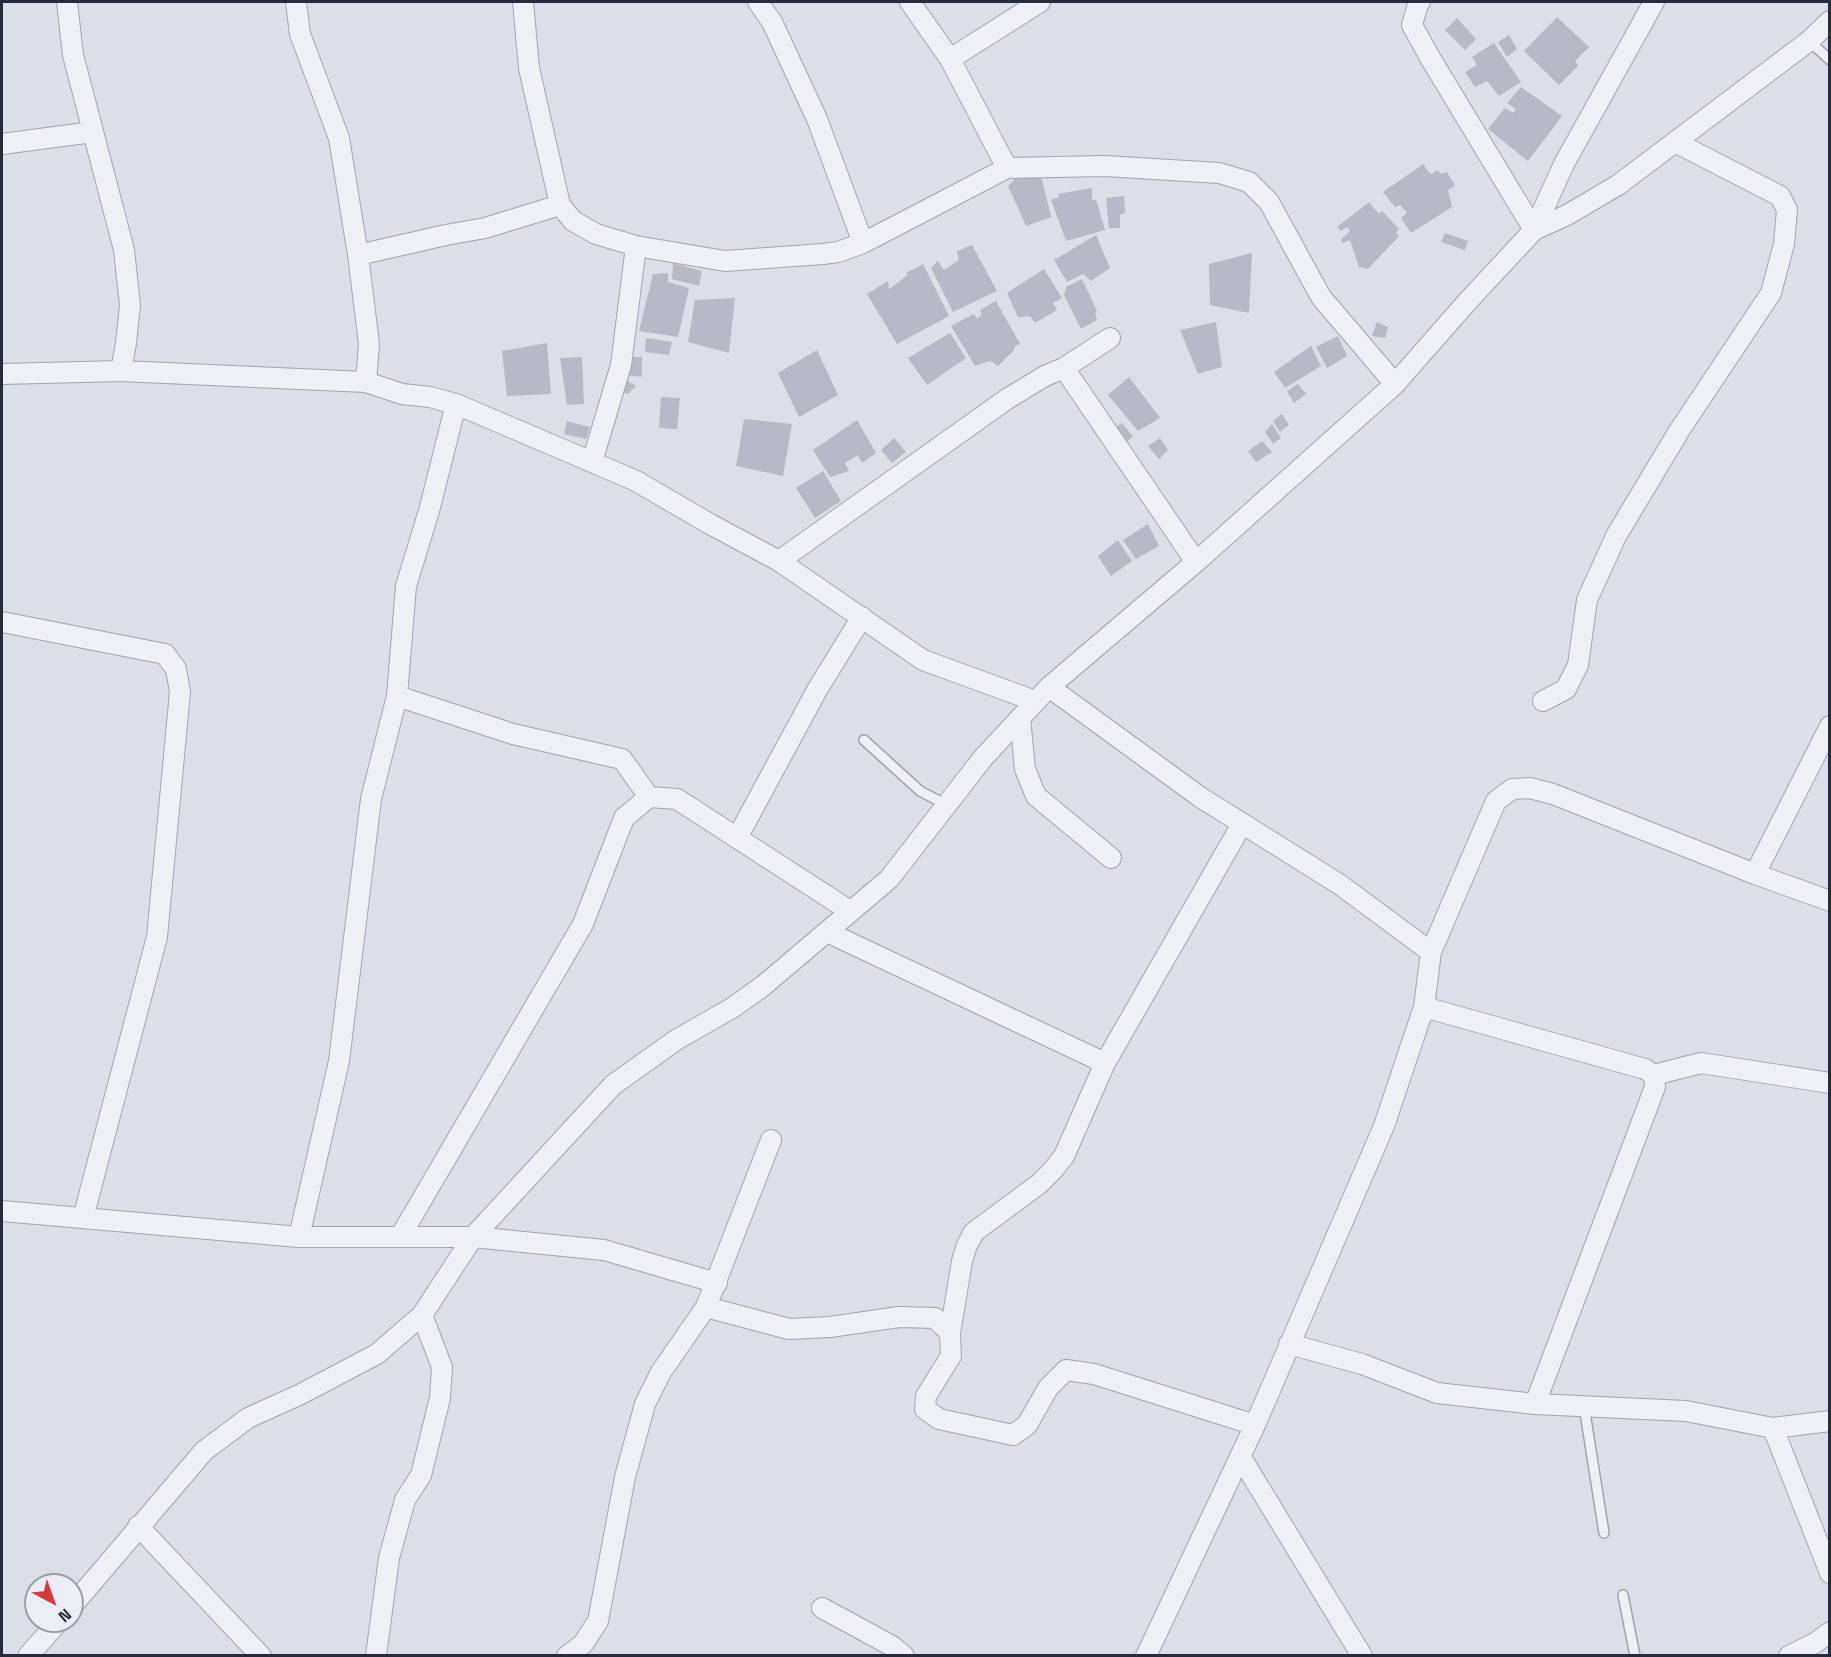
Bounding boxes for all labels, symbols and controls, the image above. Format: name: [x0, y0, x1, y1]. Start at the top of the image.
north arrow: [24, 1573, 84, 1633]
text: N: [54, 1604, 76, 1627]

